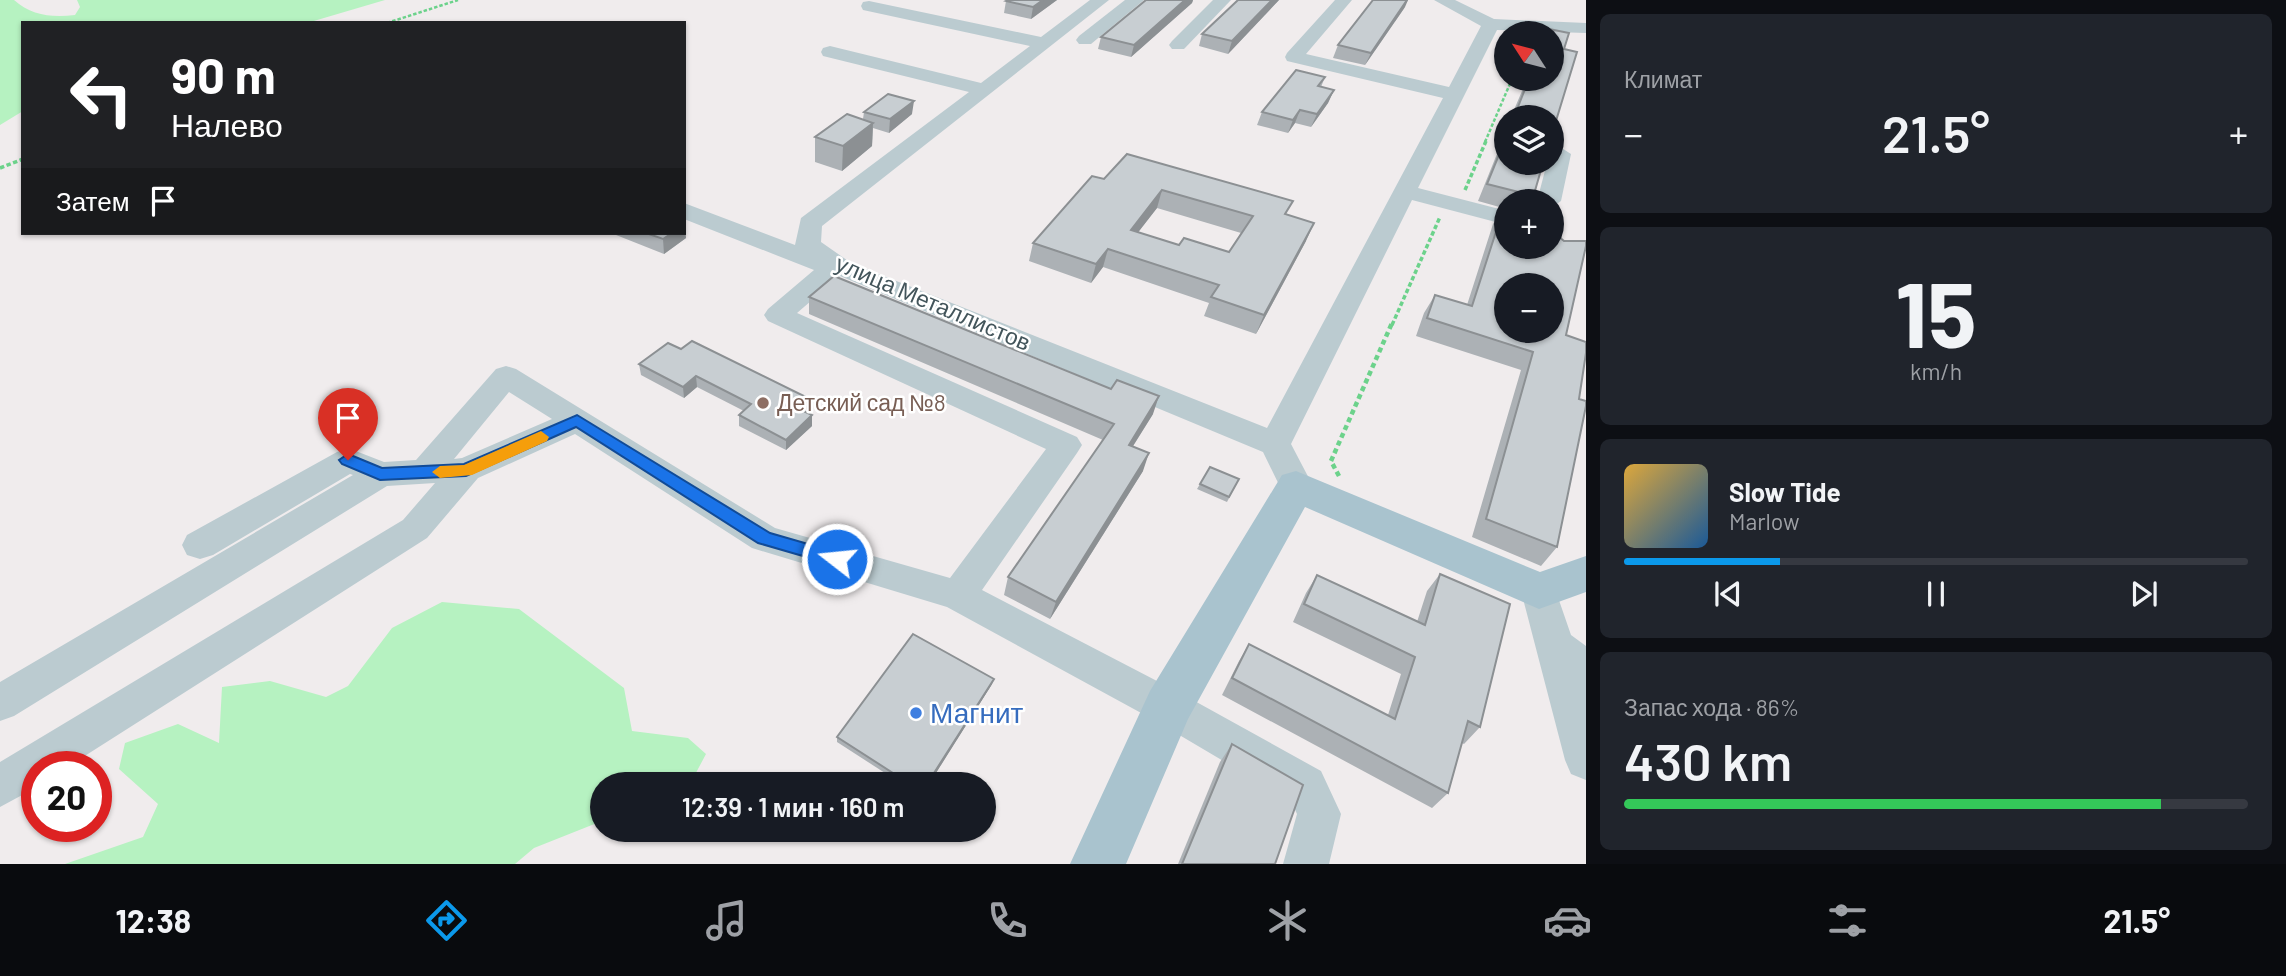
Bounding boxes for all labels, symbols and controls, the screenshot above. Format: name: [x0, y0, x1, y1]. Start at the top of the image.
north arrow: [1494, 21, 1564, 91]
map controls: [1494, 21, 1564, 343]
text: 90 m: [171, 45, 276, 104]
icon: left: [56, 49, 147, 140]
text: Климат: [1624, 65, 1702, 93]
text: 21.5°: [1882, 101, 1990, 163]
text: Налево: [171, 105, 283, 143]
button: layers: [1494, 105, 1564, 175]
text: −: [1624, 110, 1643, 156]
text: +: [2229, 110, 2248, 156]
icon: arrive: [144, 182, 182, 220]
text: Затем: [56, 185, 130, 216]
button: +: [1494, 189, 1564, 259]
street label: улица Металлистов: [832, 248, 1035, 356]
text: 15: [1895, 257, 1977, 366]
button: −: [1494, 273, 1564, 343]
text: km/h: [1910, 357, 1962, 385]
pin: [318, 388, 378, 460]
place label: Детский сад №8: [777, 388, 946, 416]
marker: Детский сад №8: [755, 395, 771, 411]
icon: arrive: [329, 399, 367, 437]
text: Slow Tide: [1729, 476, 1841, 507]
text: Marlow: [1729, 507, 1800, 535]
position arrow: [800, 522, 874, 596]
icon: previous: [1709, 575, 1747, 613]
icon: pause: [1917, 575, 1955, 613]
icon: next: [2125, 575, 2163, 613]
text: Запас хода · 86%: [1624, 693, 1799, 721]
place label: Магнит: [930, 695, 1024, 729]
marker: Магнит: [908, 705, 924, 721]
text: 430 km: [1624, 729, 1792, 791]
speed limit sign: 20: [21, 751, 112, 842]
text: 12:39 · 1 мин · 160 m: [682, 791, 904, 822]
icon: directions: [422, 896, 471, 945]
icon: music: [702, 896, 751, 945]
icon: phone: [983, 896, 1032, 945]
icon: climate: [1263, 896, 1312, 945]
icon: car: [1543, 896, 1592, 945]
icon: filters: [1823, 896, 1872, 945]
text: 12:38: [116, 901, 191, 939]
text: 21.5°: [2103, 901, 2170, 939]

